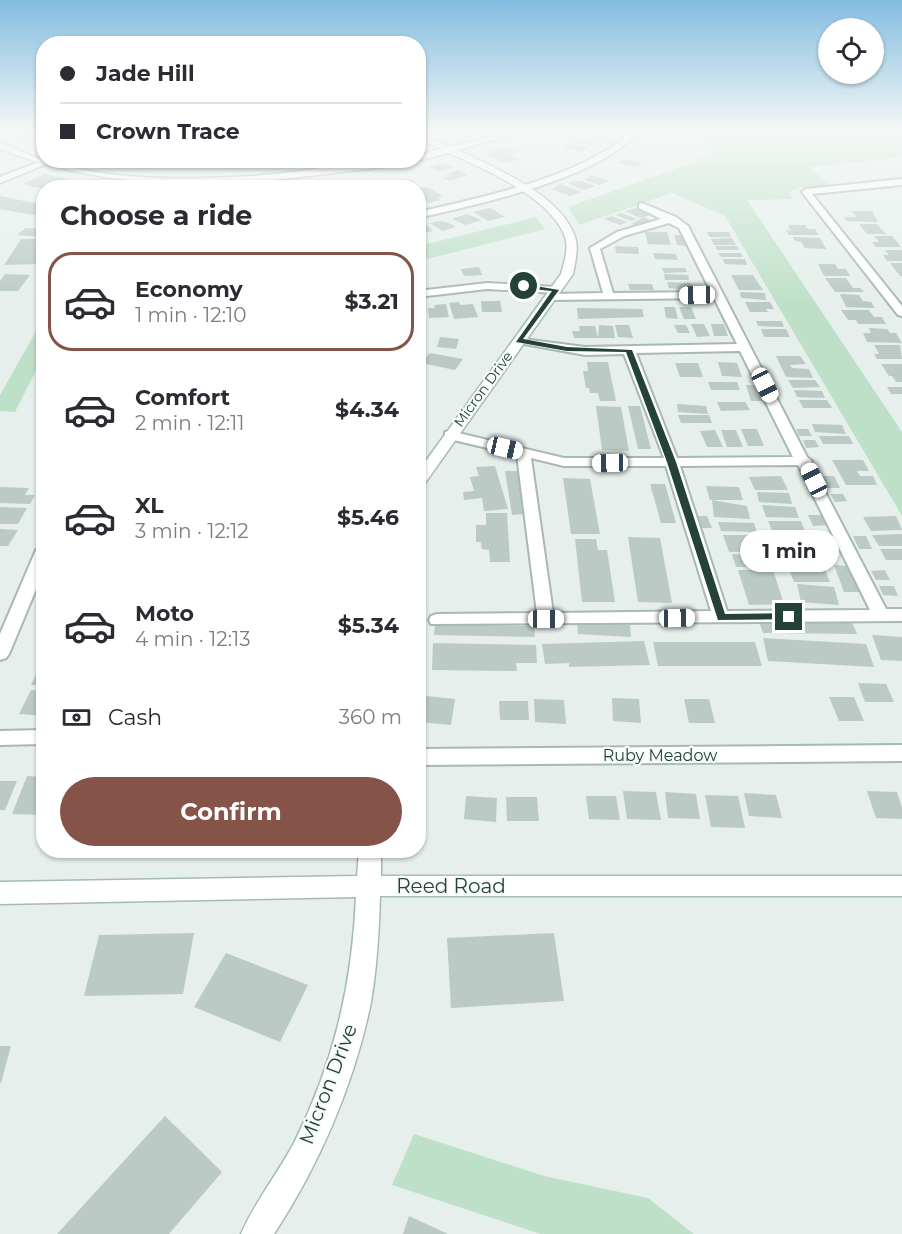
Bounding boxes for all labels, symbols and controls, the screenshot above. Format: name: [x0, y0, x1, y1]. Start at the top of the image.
map controls: [818, 18, 884, 84]
button: locate: [818, 18, 884, 84]
text: Jade Hill: [96, 60, 195, 87]
text: Crown Trace: [96, 118, 240, 145]
text: Choose a ride: [60, 199, 252, 232]
route start: [510, 272, 537, 299]
icon: car: [63, 275, 117, 329]
text: Economy: [135, 276, 243, 303]
car: [679, 286, 715, 304]
text: $3.21: [344, 288, 399, 315]
text: 1 min · 12:10: [135, 303, 246, 327]
street label: Micron Drive: [450, 348, 516, 430]
car: [749, 365, 781, 405]
icon: car: [63, 383, 117, 437]
text: Comfort: [135, 384, 230, 411]
text: $4.34: [335, 396, 399, 423]
text: 2 min · 12:11: [135, 411, 245, 435]
car: [485, 435, 525, 461]
car: [592, 454, 628, 472]
car: [798, 460, 830, 500]
icon: car: [63, 491, 117, 545]
text: XL: [135, 492, 164, 519]
text: $5.46: [337, 504, 399, 531]
text: 3 min · 12:12: [135, 519, 249, 543]
callout: 1 min: [740, 530, 838, 572]
text: 1 min: [762, 539, 817, 563]
icon: car: [63, 599, 117, 653]
text: Moto: [135, 600, 194, 627]
route end: [775, 603, 802, 630]
car: [659, 609, 695, 627]
car: [528, 610, 564, 628]
text: $5.34: [338, 612, 399, 639]
text: 4 min · 12:13: [135, 627, 250, 651]
icon: cash: [60, 701, 93, 734]
text: Cash: [108, 704, 162, 731]
text: 360 m: [339, 705, 402, 729]
street label: Ruby Meadow: [603, 746, 717, 765]
button: Confirm: [60, 777, 402, 846]
street label: Reed Road: [396, 874, 506, 898]
street label: Micron Drive: [294, 1020, 362, 1148]

